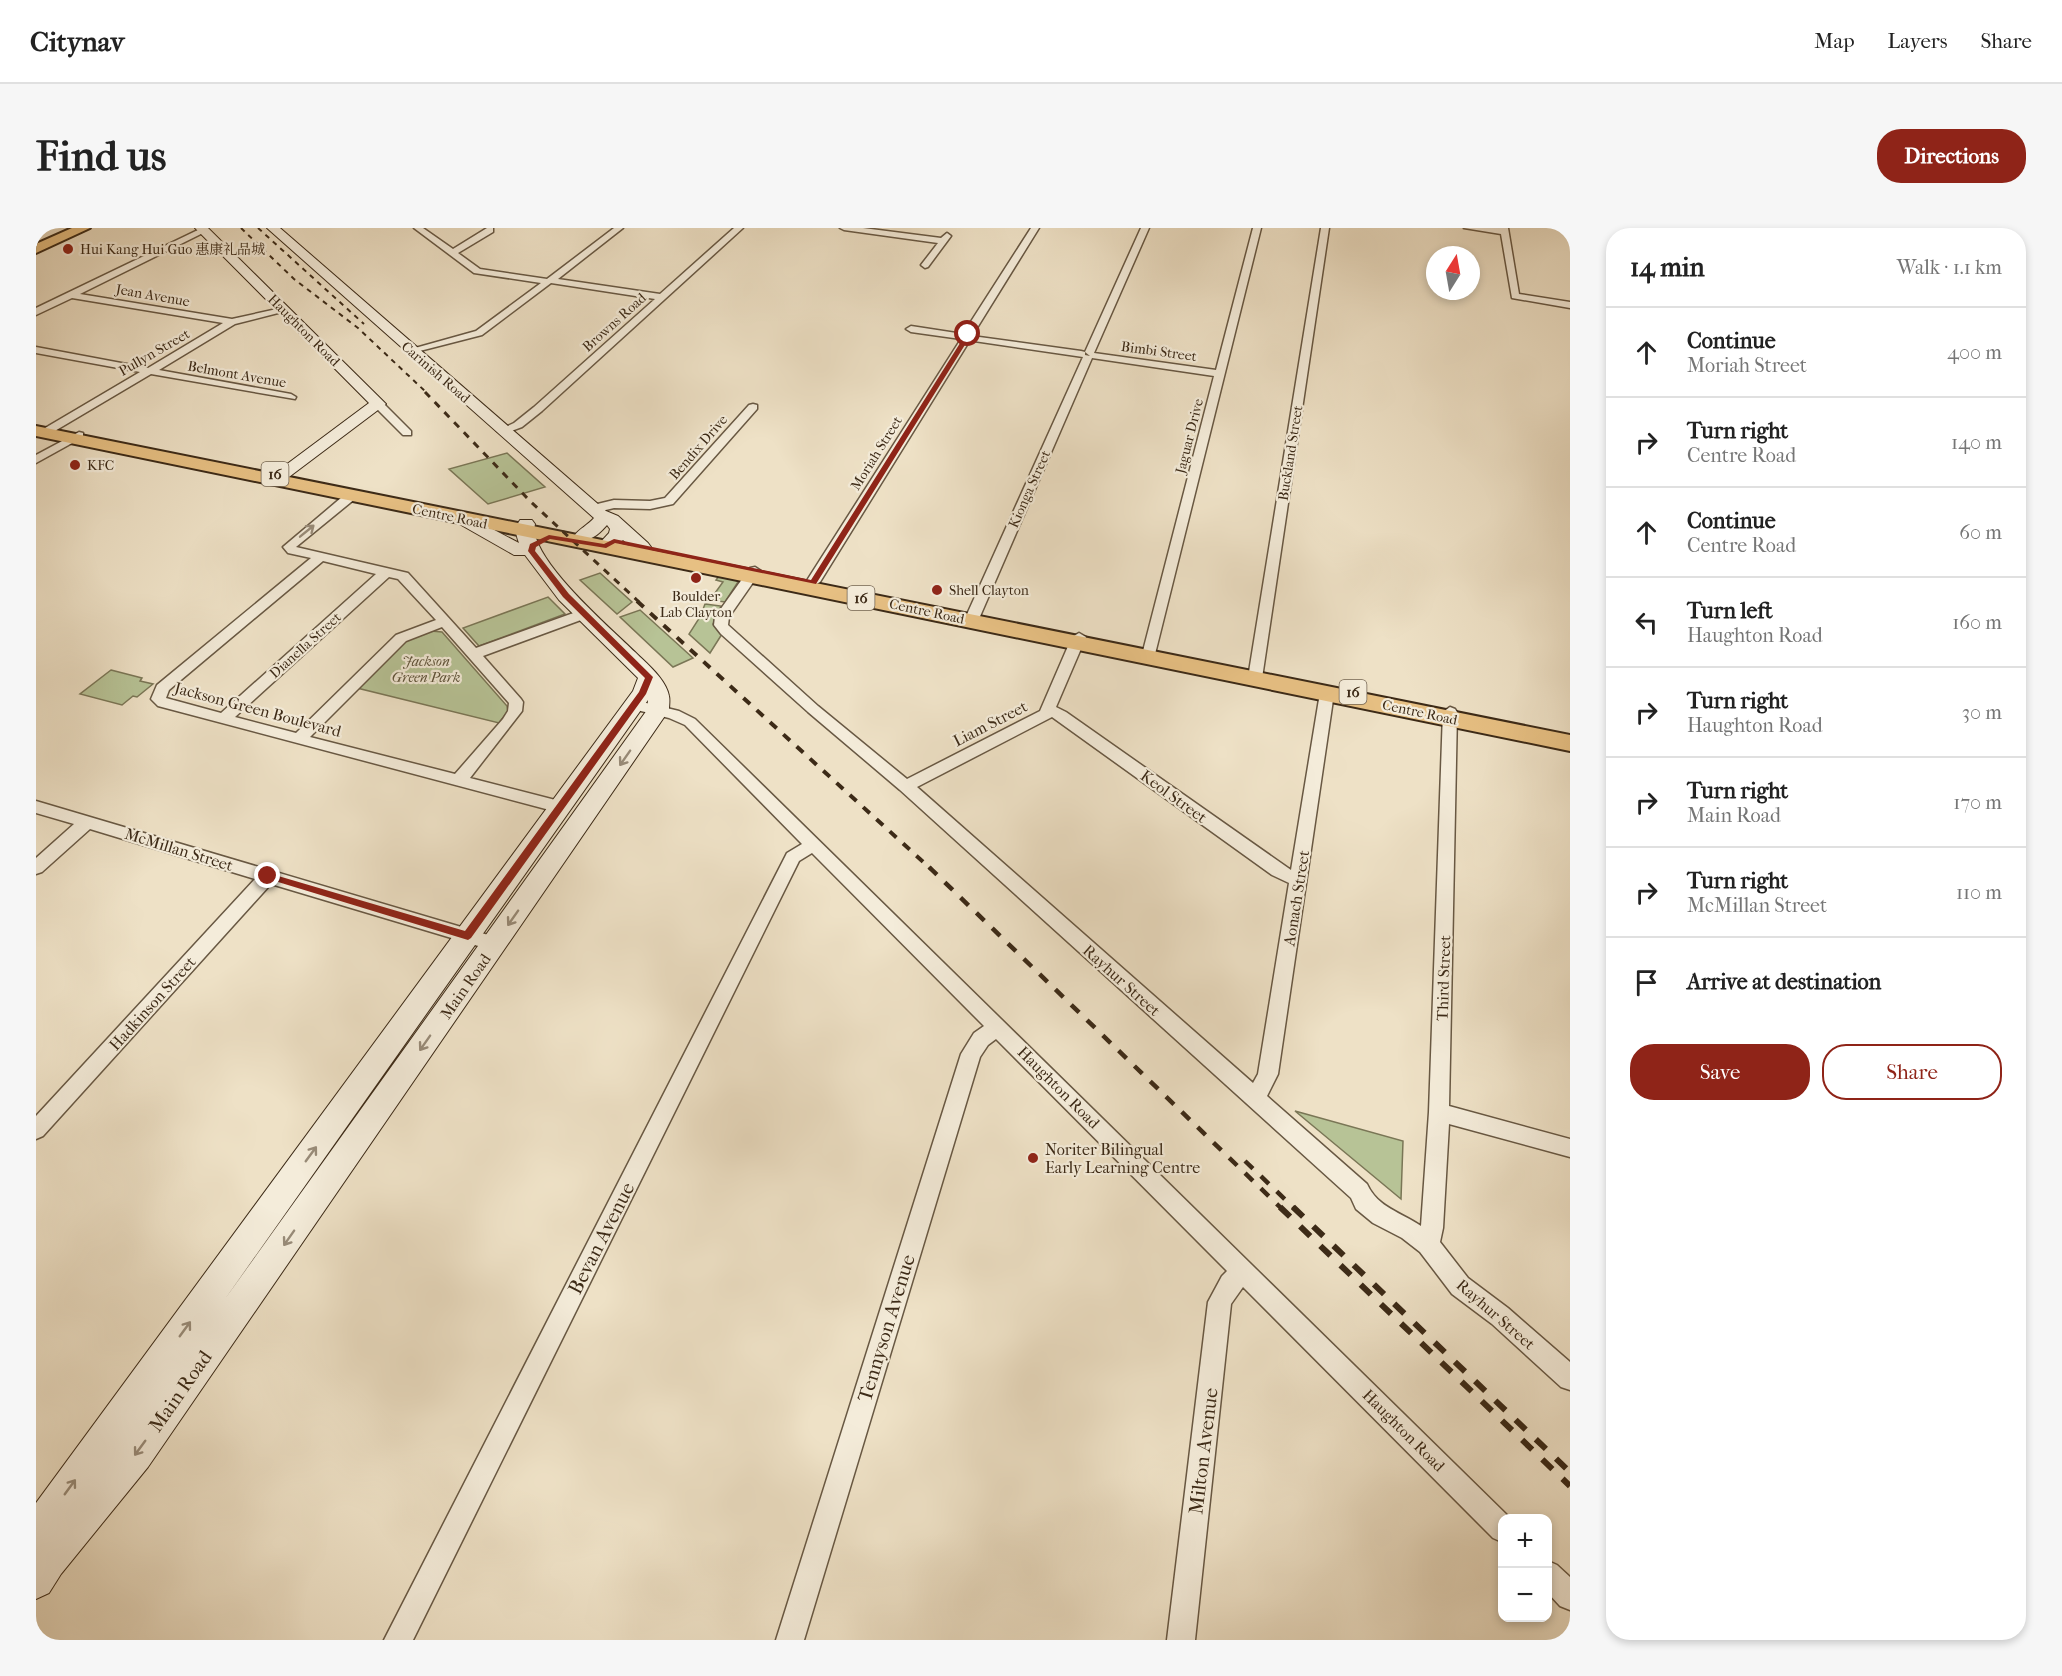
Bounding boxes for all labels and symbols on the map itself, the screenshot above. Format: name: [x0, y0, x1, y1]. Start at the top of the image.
place label: Hui Kang Hui Guo 惠康礼品城: [80, 241, 265, 258]
marker: Hui Kang Hui Guo 惠康礼品城: [61, 242, 75, 256]
north arrow: [1426, 246, 1480, 300]
street label: Jean Avenue: [114, 280, 191, 310]
street label: Browns Road: [579, 289, 650, 355]
street label: Haughton Road: [264, 291, 343, 370]
route start: [954, 320, 980, 346]
street label: Pullyn Street: [116, 325, 193, 380]
street label: Carinish Road: [398, 338, 474, 407]
street label: Bimbi Street: [1120, 338, 1198, 365]
street label: Belmont Avenue: [186, 357, 288, 392]
street label: Jaguar Drive: [1172, 397, 1207, 476]
street label: Buckland Street: [1275, 404, 1306, 502]
street label: Bendix Drive: [666, 411, 731, 483]
street label: Moriah Street: [847, 413, 906, 493]
street label: Kionga Street: [1005, 448, 1054, 531]
place label: KFC: [87, 457, 114, 474]
marker: KFC: [68, 458, 82, 472]
road number: 16: [262, 462, 288, 486]
street label: Centre Road: [411, 500, 489, 533]
one-way arrow: [299, 524, 315, 537]
marker: Boulder Lab Clayton: [689, 571, 703, 585]
place label: Shell Clayton: [949, 582, 1029, 599]
marker: Shell Clayton: [930, 583, 944, 597]
road number: 16: [848, 586, 874, 610]
place label: Boulder Lab Clayton: [660, 588, 732, 621]
street label: Centre Road: [888, 595, 966, 628]
street label: Dianella Street: [266, 609, 345, 682]
park label: Jackson Green Park: [392, 653, 460, 686]
street label: Jackson Green Boulevard: [171, 678, 343, 741]
road number: 16: [1340, 680, 1366, 704]
street label: Centre Road: [1381, 696, 1459, 729]
street label: Liam Street: [950, 697, 1031, 750]
one-way arrow: [618, 750, 631, 766]
street label: Keol Street: [1137, 766, 1211, 827]
street label: McMillan Street: [122, 824, 236, 875]
street label: Aonach Street: [1279, 849, 1313, 948]
route end: [254, 862, 280, 888]
one-way arrow: [507, 909, 519, 926]
street label: Third Street: [1433, 935, 1455, 1021]
street label: Rayhur Street: [1079, 941, 1165, 1020]
street label: Main Road: [436, 950, 495, 1022]
street label: Hadkinson Street: [105, 952, 200, 1054]
one-way arrow: [419, 1035, 431, 1051]
street label: Haughton Road: [1014, 1042, 1104, 1133]
place label: Noriter Bilingual Early Learning Centre: [1045, 1140, 1200, 1177]
one-way arrow: [305, 1146, 317, 1162]
marker: Noriter Bilingual Early Learning Centre: [1026, 1151, 1040, 1165]
street label: Bevan Avenue: [563, 1178, 639, 1298]
one-way arrow: [283, 1229, 295, 1245]
street label: Tennyson Avenue: [853, 1252, 920, 1405]
street label: Rayhur Street: [1453, 1275, 1539, 1354]
one-way arrow: [178, 1321, 191, 1337]
street label: Main Road: [144, 1345, 217, 1436]
street label: Haughton Road: [1359, 1385, 1449, 1476]
street label: Milton Avenue: [1184, 1386, 1223, 1516]
one-way arrow: [133, 1439, 146, 1455]
one-way arrow: [64, 1479, 76, 1495]

